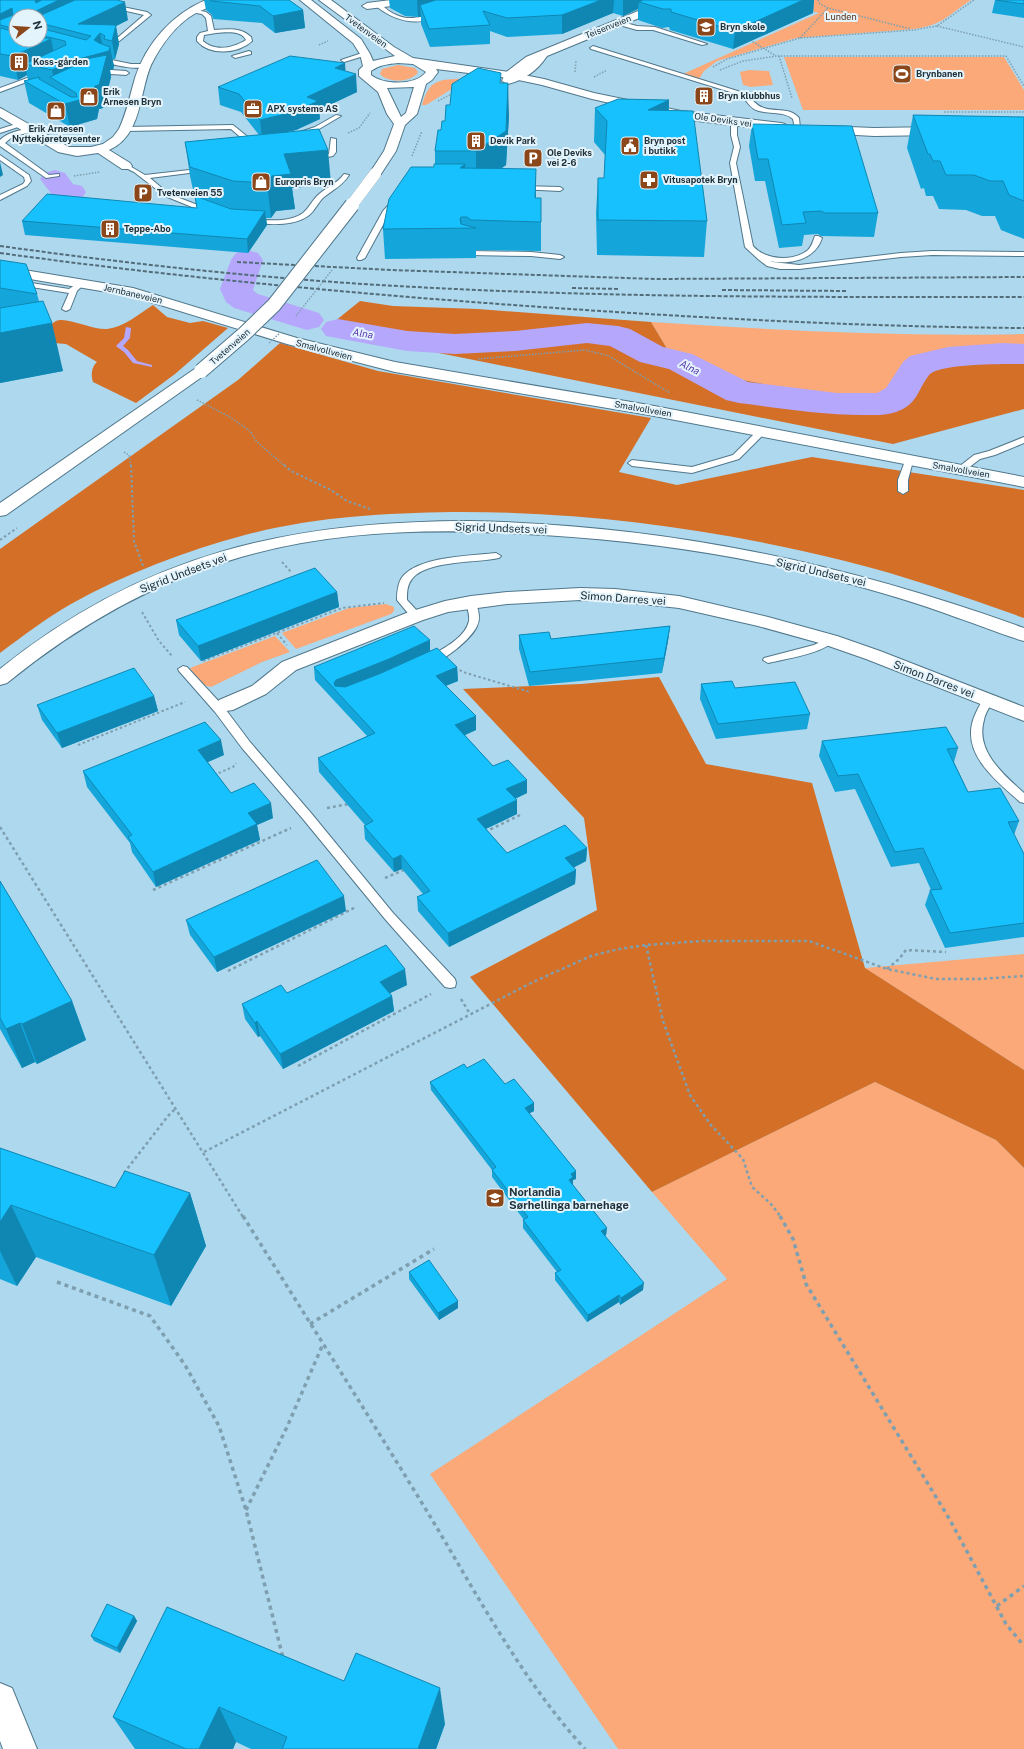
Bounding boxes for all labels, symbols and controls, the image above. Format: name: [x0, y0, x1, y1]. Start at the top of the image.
north arrow: [8, 8, 48, 48]
street label: Tvetenveien: [343, 11, 390, 50]
park label: Lunden: [825, 11, 857, 22]
street label: Teisenveien: [583, 12, 633, 41]
school or university icon: Bryn skole: [695, 16, 717, 38]
text: N: [31, 19, 45, 31]
place label: Bryn skole: [720, 21, 765, 32]
building icon: Koss-gården: [8, 51, 30, 73]
place label: Koss-gården: [33, 56, 88, 67]
sports icon: Brynbanen: [891, 63, 913, 85]
place label: Brynbanen: [916, 68, 963, 79]
building icon: Bryn klubbhus: [693, 85, 715, 107]
shop icon: Erik Arnesen Bryn: [78, 86, 100, 108]
place label: Erik Arnesen Bryn: [103, 86, 161, 107]
place label: Bryn klubbhus: [718, 90, 781, 101]
office icon: APX systems AS: [242, 98, 264, 120]
shop icon: Erik Arnesen Nyttekjøretøysenter: [45, 100, 67, 122]
place label: APX systems AS: [267, 103, 338, 114]
street label: Ole Deviks vei: [694, 110, 752, 129]
place label: Erik Arnesen Nyttekjøretøysenter: [12, 123, 100, 144]
building icon: Devik Park: [465, 130, 487, 152]
place label: Devik Park: [490, 135, 536, 146]
public building icon: Bryn post i butikk: [619, 135, 641, 157]
place label: Bryn post i butikk: [644, 135, 686, 156]
parking icon: Ole Deviks vei 2-6: [522, 147, 544, 169]
place label: Ole Deviks vei 2-6: [547, 147, 592, 168]
pharmacy icon: Vitusapotek Bryn: [638, 169, 660, 191]
shop icon: Europris Bryn: [250, 171, 272, 193]
place label: Vitusapotek Bryn: [663, 174, 738, 185]
place label: Europris Bryn: [275, 176, 334, 187]
parking icon: Tvetenveien 55: [132, 182, 154, 204]
place label: Tvetenveien 55: [157, 187, 222, 198]
building icon: Teppe-Abo: [99, 218, 121, 240]
place label: Teppe-Abo: [124, 223, 171, 234]
street label: Jernbaneveien: [103, 281, 164, 306]
water label: Alna: [352, 325, 374, 341]
street label: Tvetenveien: [207, 326, 252, 367]
street label: Smalvollveien: [295, 337, 354, 362]
water label: Alna: [678, 357, 702, 377]
street label: Smalvollveien: [614, 398, 673, 419]
street label: Smalvollveien: [932, 459, 991, 480]
street label: Sigrid Undsets vei: [455, 520, 547, 536]
street label: Sigrid Undsets vei: [138, 551, 228, 595]
street label: Sigrid Undsets vei: [775, 556, 867, 588]
street label: Simon Darres vei: [580, 589, 666, 607]
street label: Simon Darres vei: [892, 658, 976, 700]
place label: Norlandia Sørhellinga barnehage: [509, 1186, 629, 1211]
school or university icon: Norlandia Sørhellinga barnehage: [484, 1187, 506, 1209]

